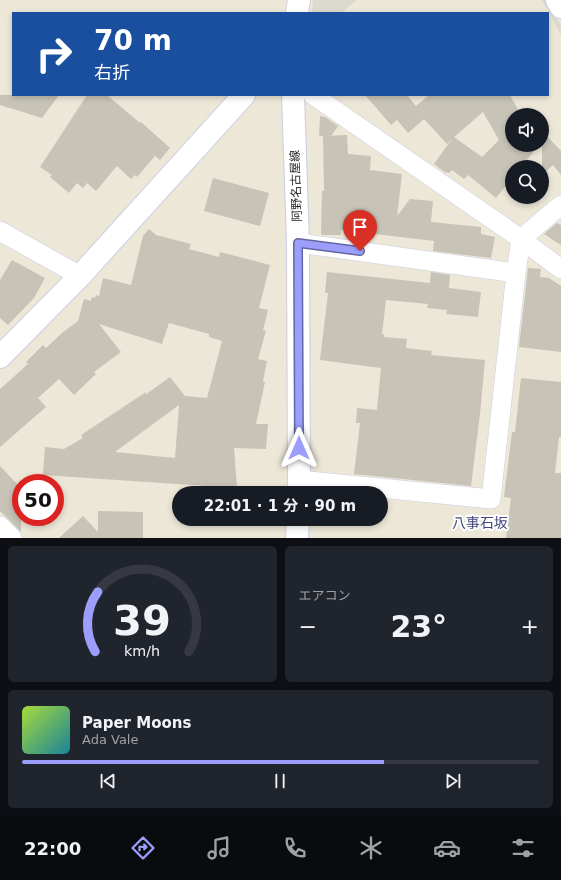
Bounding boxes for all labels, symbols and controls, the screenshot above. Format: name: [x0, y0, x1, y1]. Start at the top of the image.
text: 70 m: [94, 24, 172, 57]
icon: right: [28, 28, 80, 80]
text: 右折: [94, 62, 130, 83]
map controls: [505, 108, 549, 204]
button: sound: [505, 108, 549, 152]
street label: 阿野名古屋線: [288, 150, 304, 222]
button: search: [505, 160, 549, 204]
pin: [343, 210, 377, 251]
icon: arrive: [349, 216, 371, 238]
position arrow: [278, 427, 320, 469]
speed limit sign: 50: [12, 474, 64, 526]
text: 22:01 · 1 分 · 90 m: [204, 497, 356, 515]
district label: 八事石坂: [452, 515, 508, 531]
text: エアコン: [299, 588, 351, 603]
text: 39: [113, 596, 171, 645]
text: 23°: [390, 609, 447, 644]
text: −: [299, 614, 317, 639]
text: +: [521, 614, 539, 639]
text: km/h: [124, 643, 160, 659]
text: Paper Moons: [82, 714, 191, 732]
text: Ada Vale: [82, 732, 138, 747]
icon: previous: [97, 770, 119, 792]
icon: pause: [269, 770, 291, 792]
icon: next: [442, 770, 464, 792]
icon: directions: [129, 834, 157, 862]
icon: music: [205, 834, 233, 862]
icon: phone: [281, 834, 309, 862]
icon: climate: [357, 834, 385, 862]
icon: car: [433, 834, 461, 862]
icon: filters: [509, 834, 537, 862]
text: 22:00: [24, 838, 81, 859]

